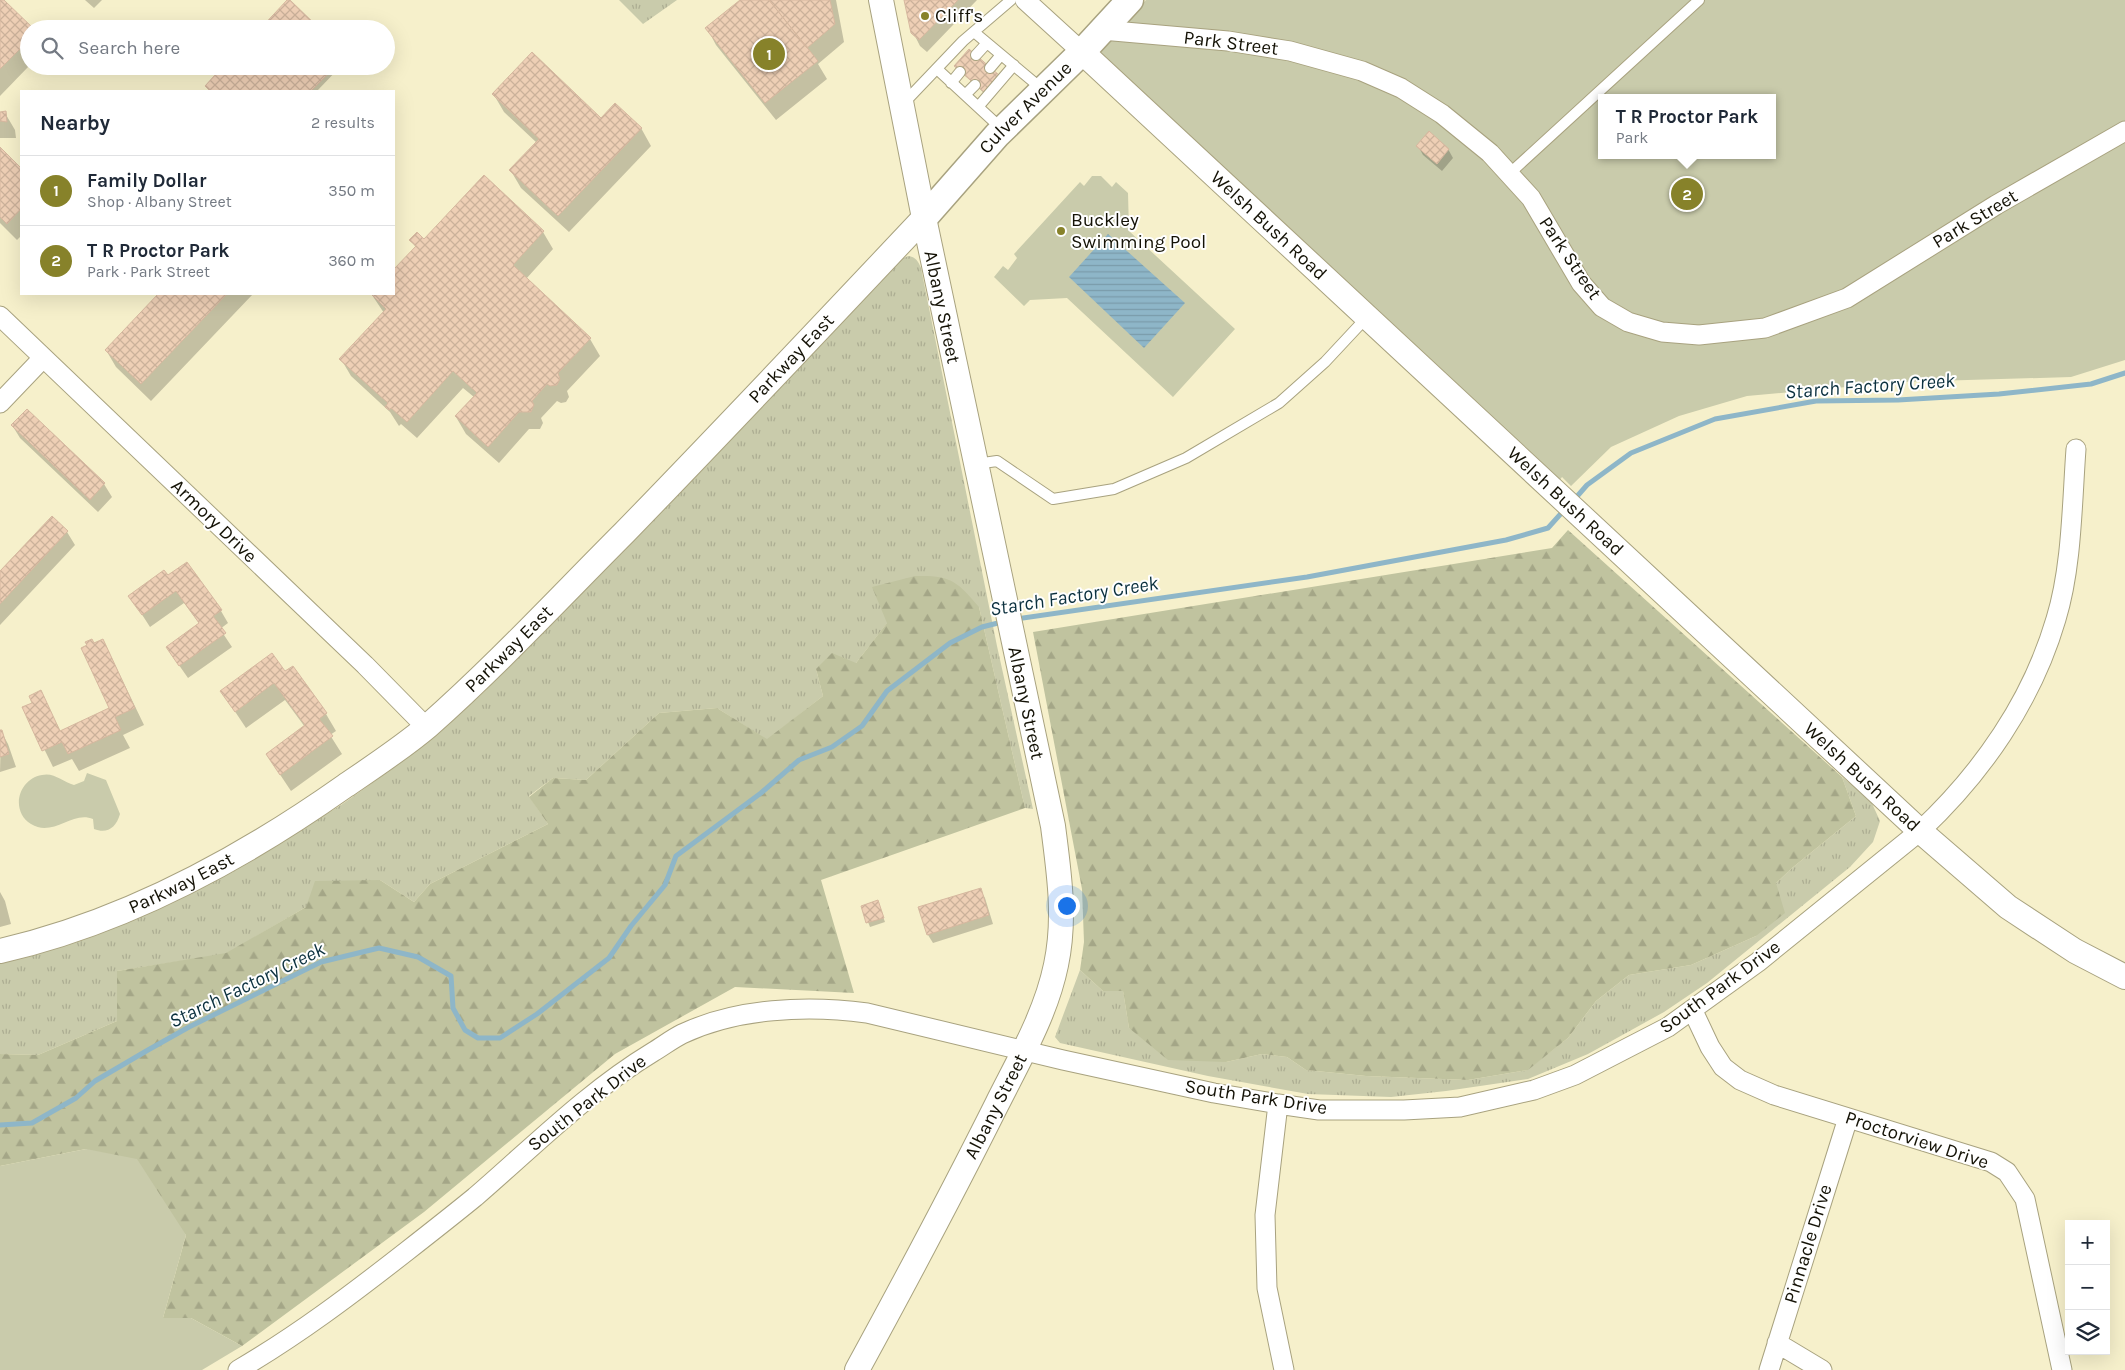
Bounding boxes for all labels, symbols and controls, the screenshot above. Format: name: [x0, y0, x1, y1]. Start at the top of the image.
place label: Cliff's: [935, 5, 983, 27]
marker: Cliff's: [919, 10, 931, 22]
search box: [20, 20, 395, 75]
street label: Park Street: [1182, 26, 1280, 60]
icon: search: [38, 34, 66, 62]
pin: 1: [753, 35, 785, 73]
text: Search here: [78, 37, 180, 59]
street label: Culver Avenue: [975, 57, 1076, 158]
popup: [1598, 94, 1776, 159]
text: T R Proctor Park: [1616, 106, 1758, 128]
text: Nearby: [40, 111, 110, 135]
text: 2 results: [311, 113, 375, 132]
text: Park: [1616, 128, 1648, 147]
street label: Welsh Bush Road: [1206, 166, 1331, 285]
text: Family Dollar: [87, 170, 206, 192]
pin: 2: [1671, 175, 1703, 213]
text: 1: [53, 181, 59, 200]
text: 350 m: [328, 181, 375, 200]
street label: Park Street: [1929, 185, 2021, 253]
text: Shop · Albany Street: [87, 192, 232, 211]
place label: Buckley Swimming Pool: [1071, 209, 1206, 253]
street label: Park Street: [1534, 212, 1606, 304]
marker: Buckley Swimming Pool: [1055, 225, 1067, 237]
text: T R Proctor Park: [87, 240, 230, 262]
street label: Albany Street: [919, 249, 965, 365]
text: 2: [51, 251, 61, 270]
text: 360 m: [328, 251, 375, 270]
text: Park · Park Street: [87, 262, 210, 281]
street label: Parkway East: [744, 309, 839, 408]
water label: Starch Factory Creek: [1784, 369, 1957, 403]
street label: Welsh Bush Road: [1503, 442, 1628, 561]
street label: Armory Drive: [167, 475, 261, 567]
water label: Starch Factory Creek: [988, 571, 1161, 621]
street label: Parkway East: [461, 601, 557, 697]
street label: Albany Street: [1003, 645, 1049, 761]
street label: Welsh Bush Road: [1799, 718, 1925, 836]
street label: Parkway East: [125, 848, 238, 918]
your location: [1054, 893, 1080, 919]
street label: South Park Drive: [1655, 936, 1785, 1038]
water label: Starch Factory Creek: [165, 937, 329, 1033]
street label: South Park Drive: [524, 1050, 650, 1156]
street label: Albany Street: [960, 1050, 1032, 1163]
street label: South Park Drive: [1183, 1075, 1329, 1119]
street label: Proctorview Drive: [1842, 1106, 1992, 1174]
street label: Pinnacle Drive: [1779, 1182, 1837, 1306]
map controls: [2065, 1220, 2110, 1355]
button: +: [2065, 1220, 2110, 1265]
button: −: [2065, 1265, 2110, 1310]
button: layers: [2065, 1310, 2110, 1355]

